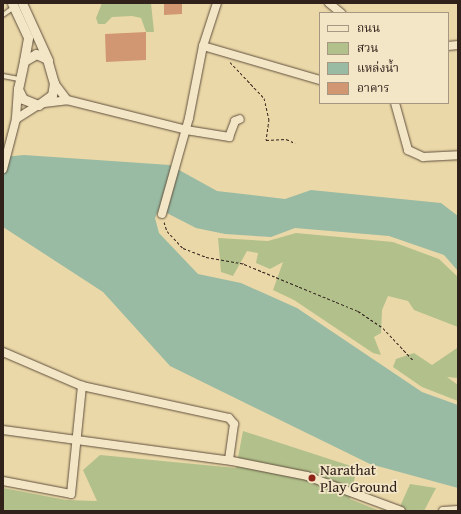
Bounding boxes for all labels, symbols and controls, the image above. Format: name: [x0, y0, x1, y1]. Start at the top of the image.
legend: [319, 12, 449, 104]
text: ถนน: [357, 19, 380, 36]
text: สวน: [357, 39, 378, 56]
text: แหล่งน้ำ: [357, 59, 399, 76]
text: อาคาร: [357, 79, 389, 96]
place label: Narathat Play Ground: [320, 460, 397, 495]
marker: Narathat Play Ground: [307, 473, 317, 483]

